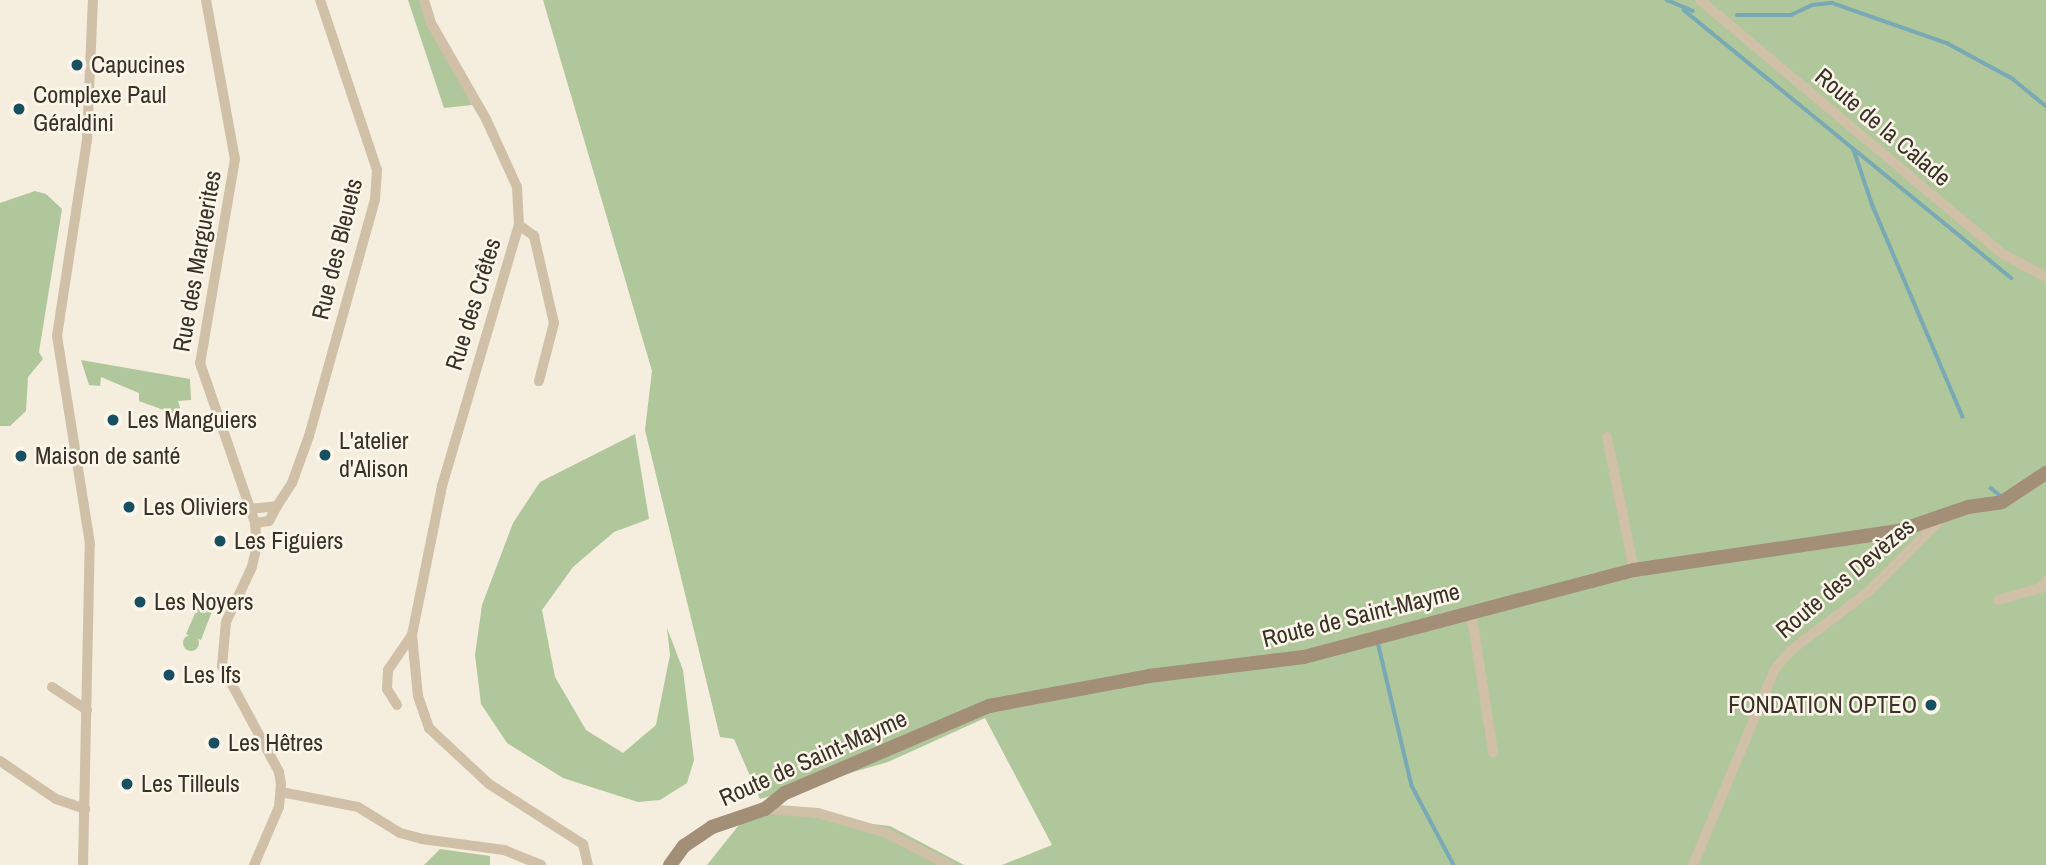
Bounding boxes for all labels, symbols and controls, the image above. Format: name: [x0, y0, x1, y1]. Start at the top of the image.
place label: Capucines: [91, 51, 185, 79]
marker: Capucines: [69, 57, 85, 73]
street label: Route de la Calade: [1809, 62, 1957, 192]
place label: Complexe Paul Géraldini: [33, 81, 166, 137]
marker: Complexe Paul Géraldini: [11, 101, 27, 117]
street label: Rue des Marguerites: [167, 168, 227, 354]
street label: Rue des Bleuets: [306, 175, 368, 323]
street label: Rue des Crêtes: [439, 234, 507, 374]
place label: Les Manguiers: [127, 406, 257, 434]
marker: Les Manguiers: [105, 412, 121, 428]
place label: L'atelier d'Alison: [339, 427, 408, 483]
place label: Maison de santé: [35, 442, 181, 470]
marker: L'atelier d'Alison: [317, 447, 333, 463]
marker: Maison de santé: [13, 448, 29, 464]
place label: Les Oliviers: [143, 493, 248, 521]
marker: Les Oliviers: [121, 499, 137, 515]
street label: Route des Devèzes: [1770, 512, 1920, 644]
place label: Les Figuiers: [234, 527, 343, 555]
marker: Les Figuiers: [212, 533, 228, 549]
street label: Route de Saint-Mayme: [1259, 577, 1463, 653]
place label: Les Noyers: [154, 588, 254, 616]
marker: Les Noyers: [132, 594, 148, 610]
place label: Les Ifs: [183, 661, 241, 689]
marker: Les Ifs: [161, 667, 177, 683]
place label: FONDATION OPTEO: [1728, 691, 1917, 719]
marker: FONDATION OPTEO: [1923, 697, 1939, 713]
street label: Route de Saint-Mayme: [715, 704, 911, 812]
place label: Les Hêtres: [228, 729, 323, 757]
marker: Les Hêtres: [206, 735, 222, 751]
place label: Les Tilleuls: [141, 770, 240, 798]
marker: Les Tilleuls: [119, 776, 135, 792]

